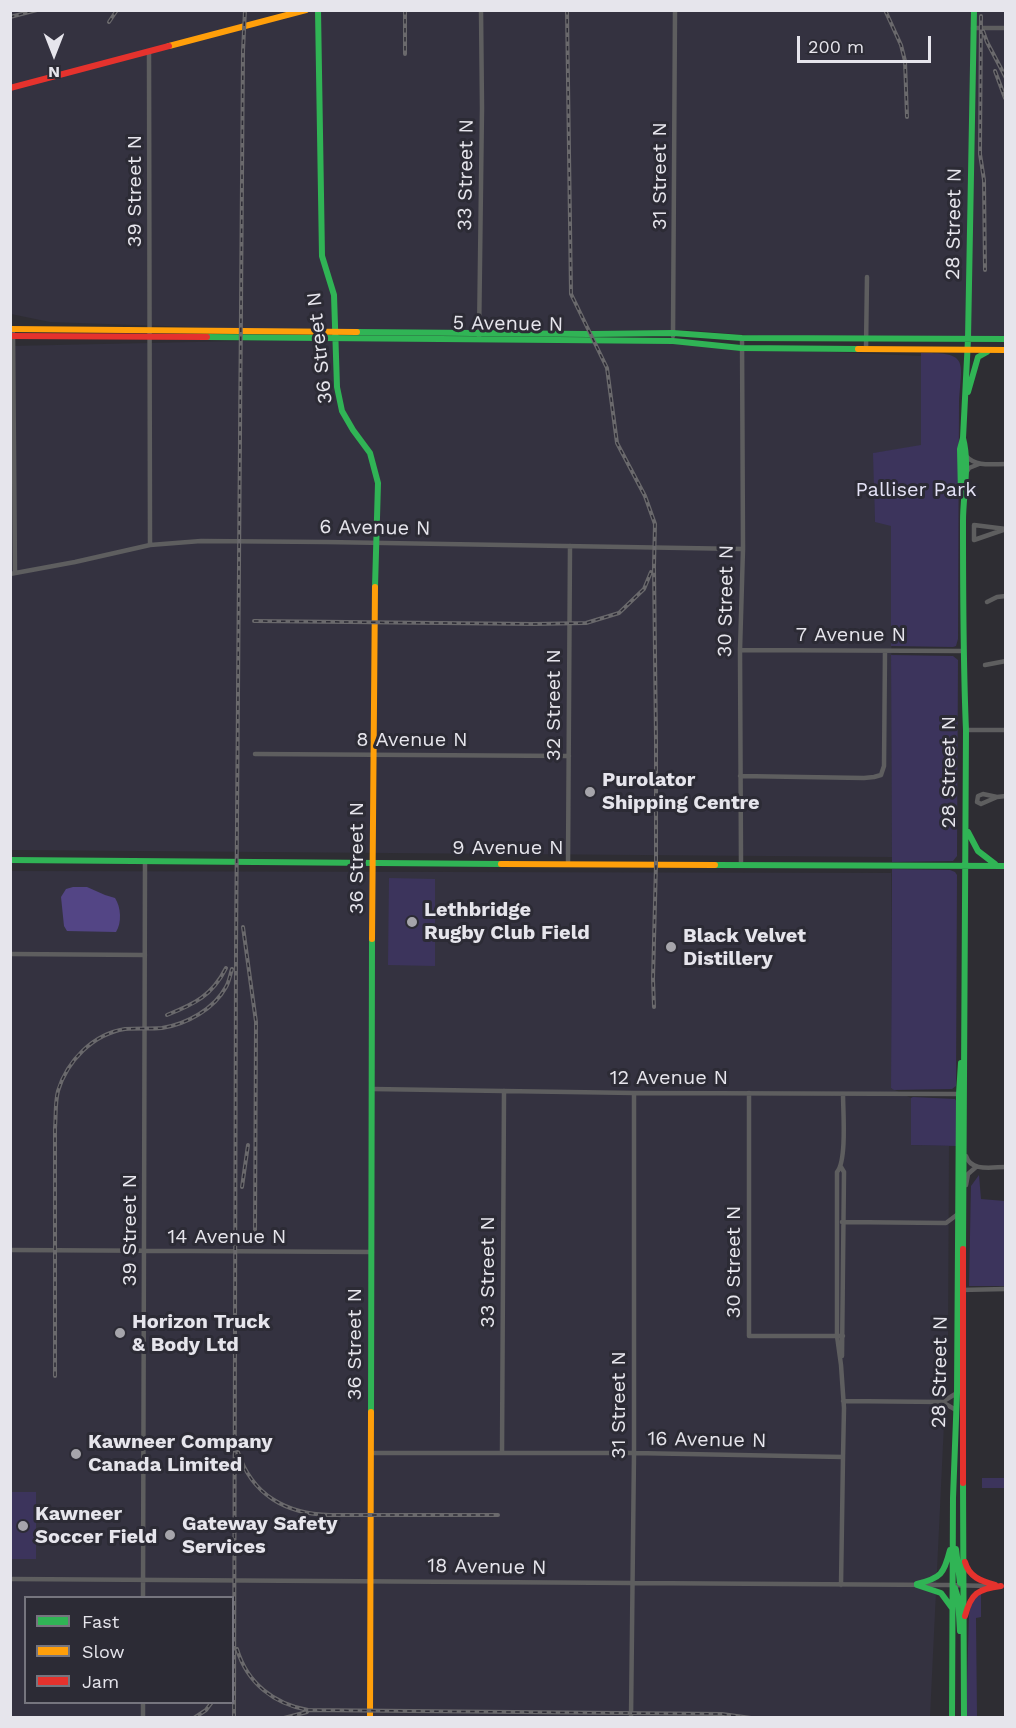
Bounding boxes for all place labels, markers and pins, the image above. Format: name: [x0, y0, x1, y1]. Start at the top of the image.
place label: Purolator Shipping Centre: [602, 768, 760, 815]
marker: Purolator Shipping Centre: [583, 785, 597, 799]
place label: Lethbridge Rugby Club Field: [424, 898, 590, 945]
marker: Lethbridge Rugby Club Field: [405, 915, 419, 929]
place label: Black Velvet Distillery: [683, 924, 806, 971]
marker: Black Velvet Distillery: [664, 940, 678, 954]
place label: Horizon Truck & Body Ltd: [132, 1310, 270, 1357]
marker: Horizon Truck & Body Ltd: [113, 1326, 127, 1340]
place label: Kawneer Company Canada Limited: [88, 1430, 273, 1477]
marker: Kawneer Company Canada Limited: [69, 1447, 83, 1461]
place label: Kawneer Soccer Field: [35, 1502, 157, 1549]
place label: Gateway Safety Services: [182, 1512, 337, 1559]
marker: Kawneer Soccer Field: [16, 1519, 30, 1533]
marker: Gateway Safety Services: [163, 1528, 177, 1542]

